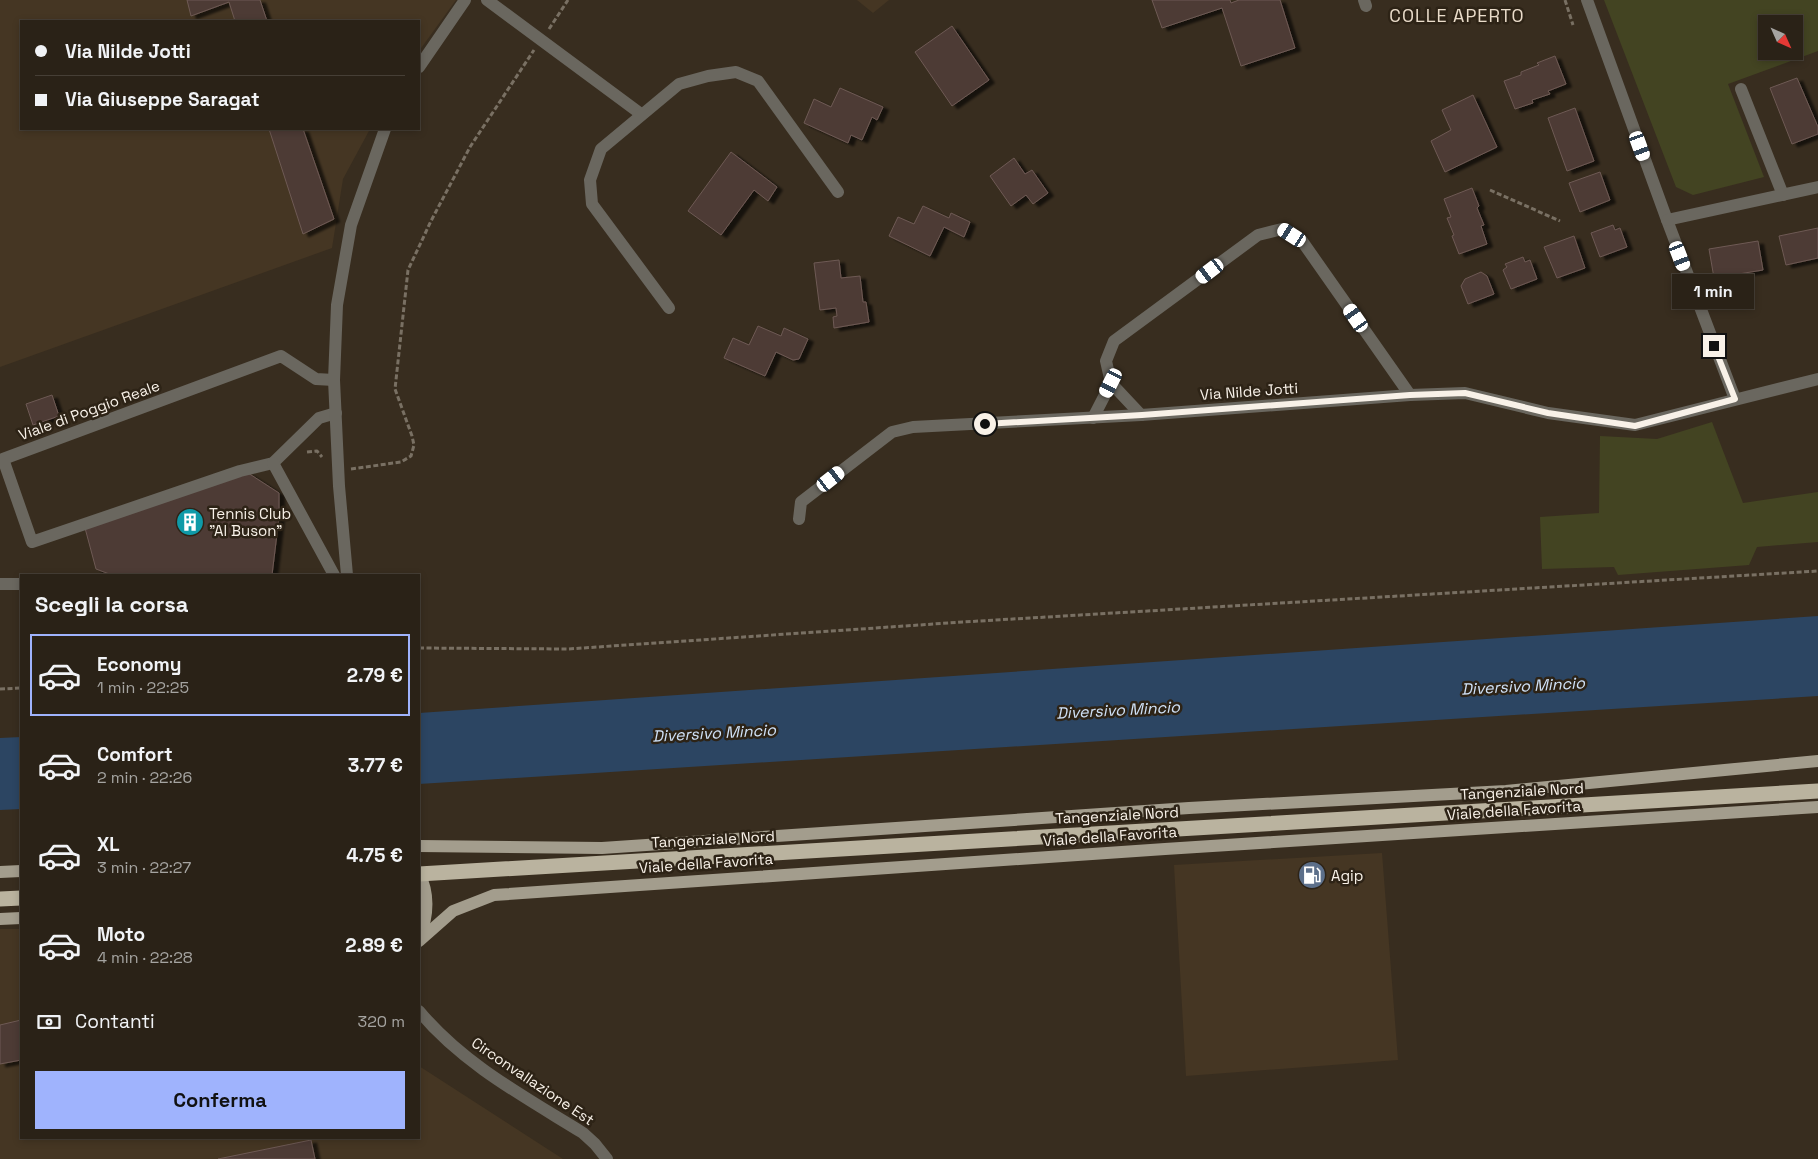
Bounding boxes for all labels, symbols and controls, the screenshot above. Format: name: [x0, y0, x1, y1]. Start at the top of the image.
district label: COLLE APERTO: [1389, 4, 1525, 27]
north arrow: [1758, 15, 1802, 60]
map controls: [1758, 15, 1803, 60]
text: Via Nilde Jotti: [65, 39, 191, 64]
text: Via Giuseppe Saragat: [65, 87, 260, 112]
car: [1627, 129, 1652, 163]
car: [1275, 221, 1308, 249]
car: [1667, 239, 1692, 273]
car: [1193, 256, 1226, 286]
callout: 1 min: [1673, 274, 1755, 308]
text: 1 min: [1693, 281, 1733, 302]
car: [1341, 301, 1370, 335]
route end: [1703, 335, 1725, 357]
car: [1097, 366, 1124, 400]
street label: Viale di Poggio Reale: [16, 376, 162, 444]
street label: Via Nilde Jotti: [1199, 378, 1299, 404]
route start: [974, 413, 996, 435]
car: [814, 464, 847, 494]
place label: Tennis Club "Al Buson": [209, 504, 291, 540]
building icon: Tennis Club "Al Buson": [175, 507, 205, 537]
text: Scegli la corsa: [35, 590, 188, 618]
text: Economy: [97, 652, 181, 677]
icon: car: [37, 653, 82, 698]
text: 2.79 €: [347, 663, 403, 688]
water label: Diversivo Mincio: [1461, 672, 1586, 700]
text: 1 min · 22:25: [97, 677, 189, 698]
water label: Diversivo Mincio: [1056, 696, 1181, 724]
water label: Diversivo Mincio: [652, 719, 777, 747]
text: Comfort: [97, 742, 173, 767]
icon: car: [37, 743, 82, 788]
text: 3.77 €: [348, 753, 403, 778]
text: 2 min · 22:26: [97, 767, 192, 788]
street label: Tangenziale Nord: [1460, 778, 1584, 804]
street label: Viale della Favorita: [1446, 796, 1582, 824]
street label: Tangenziale Nord: [1055, 802, 1179, 828]
street label: Viale della Favorita: [1042, 822, 1178, 850]
street label: Tangenziale Nord: [651, 826, 775, 852]
text: XL: [97, 832, 120, 857]
icon: car: [37, 833, 82, 878]
text: 4.75 €: [346, 843, 403, 868]
street label: Viale della Favorita: [638, 849, 774, 877]
text: 3 min · 22:27: [97, 857, 191, 878]
fuel station icon: Agip: [1297, 860, 1327, 890]
place label: Agip: [1331, 866, 1363, 885]
text: Moto: [97, 922, 145, 947]
icon: car: [37, 923, 82, 968]
text: 2.89 €: [345, 933, 403, 958]
text: 4 min · 22:28: [97, 947, 193, 968]
icon: cash: [35, 1008, 63, 1036]
text: Contanti: [75, 1009, 155, 1034]
text: 320 m: [358, 1011, 405, 1032]
street label: Circonvallazione Est: [468, 1033, 598, 1129]
button: Conferma: [35, 1071, 405, 1129]

